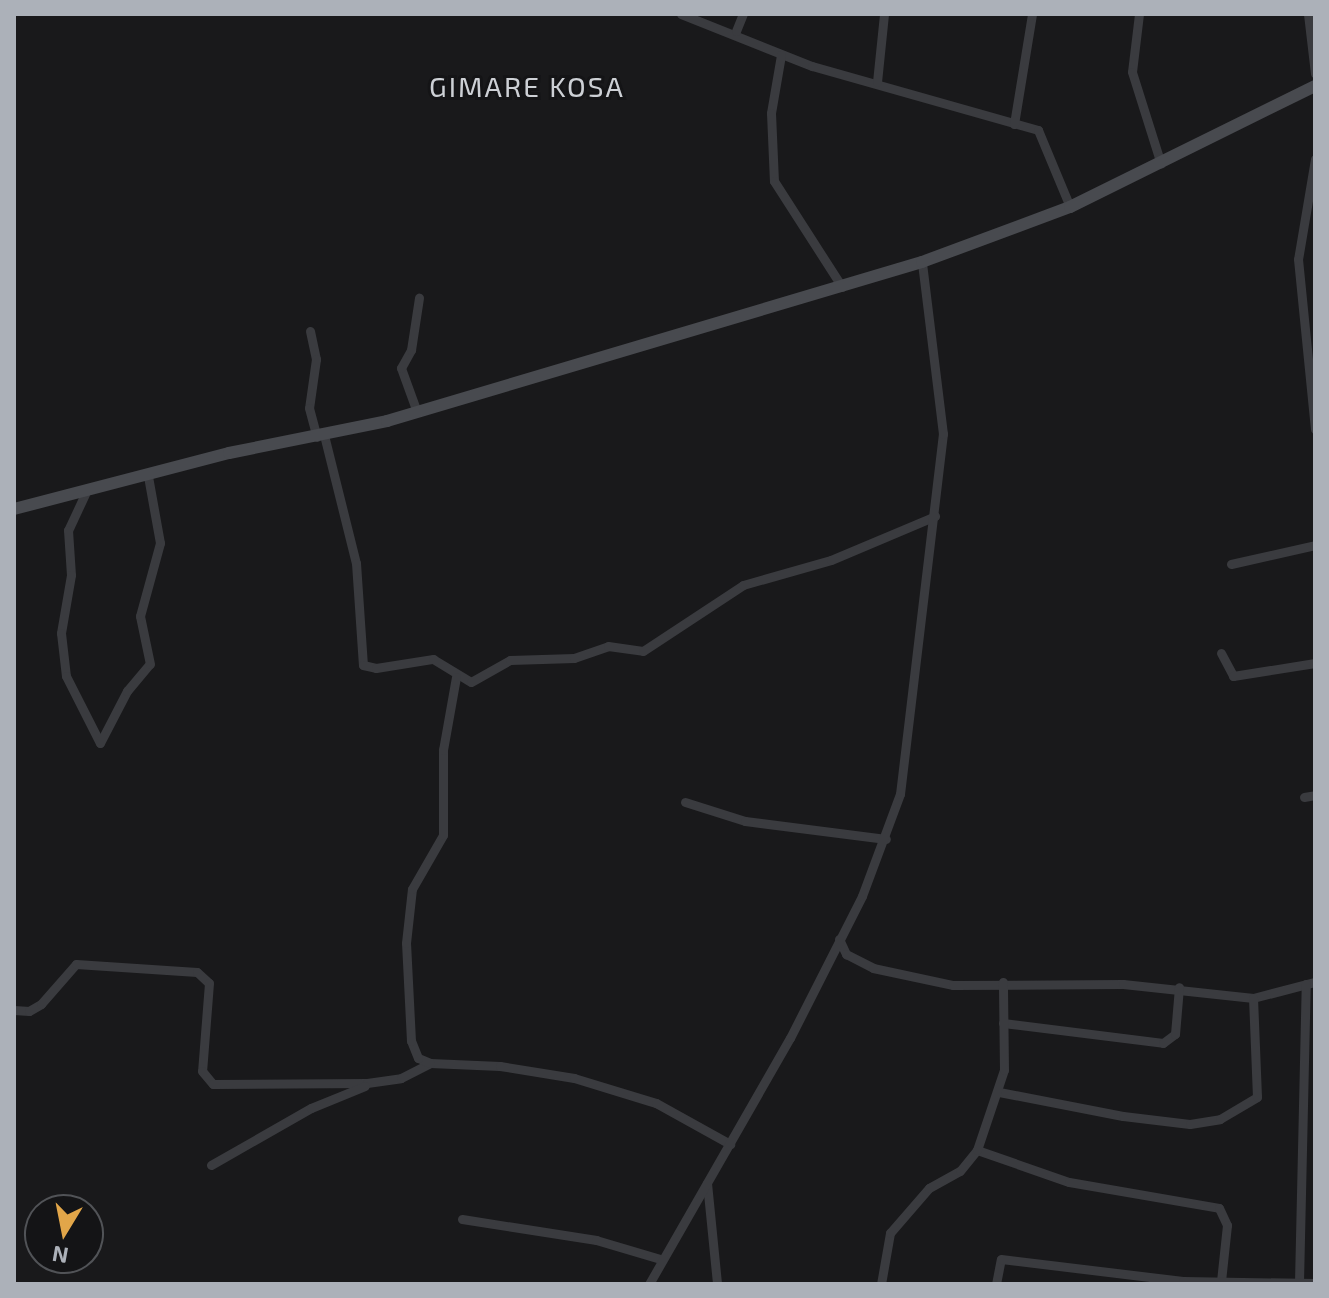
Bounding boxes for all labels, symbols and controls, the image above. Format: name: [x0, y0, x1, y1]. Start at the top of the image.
district label: GIMARE KOSA: [429, 69, 625, 103]
north arrow: [24, 1194, 104, 1274]
text: N: [50, 1241, 70, 1270]

